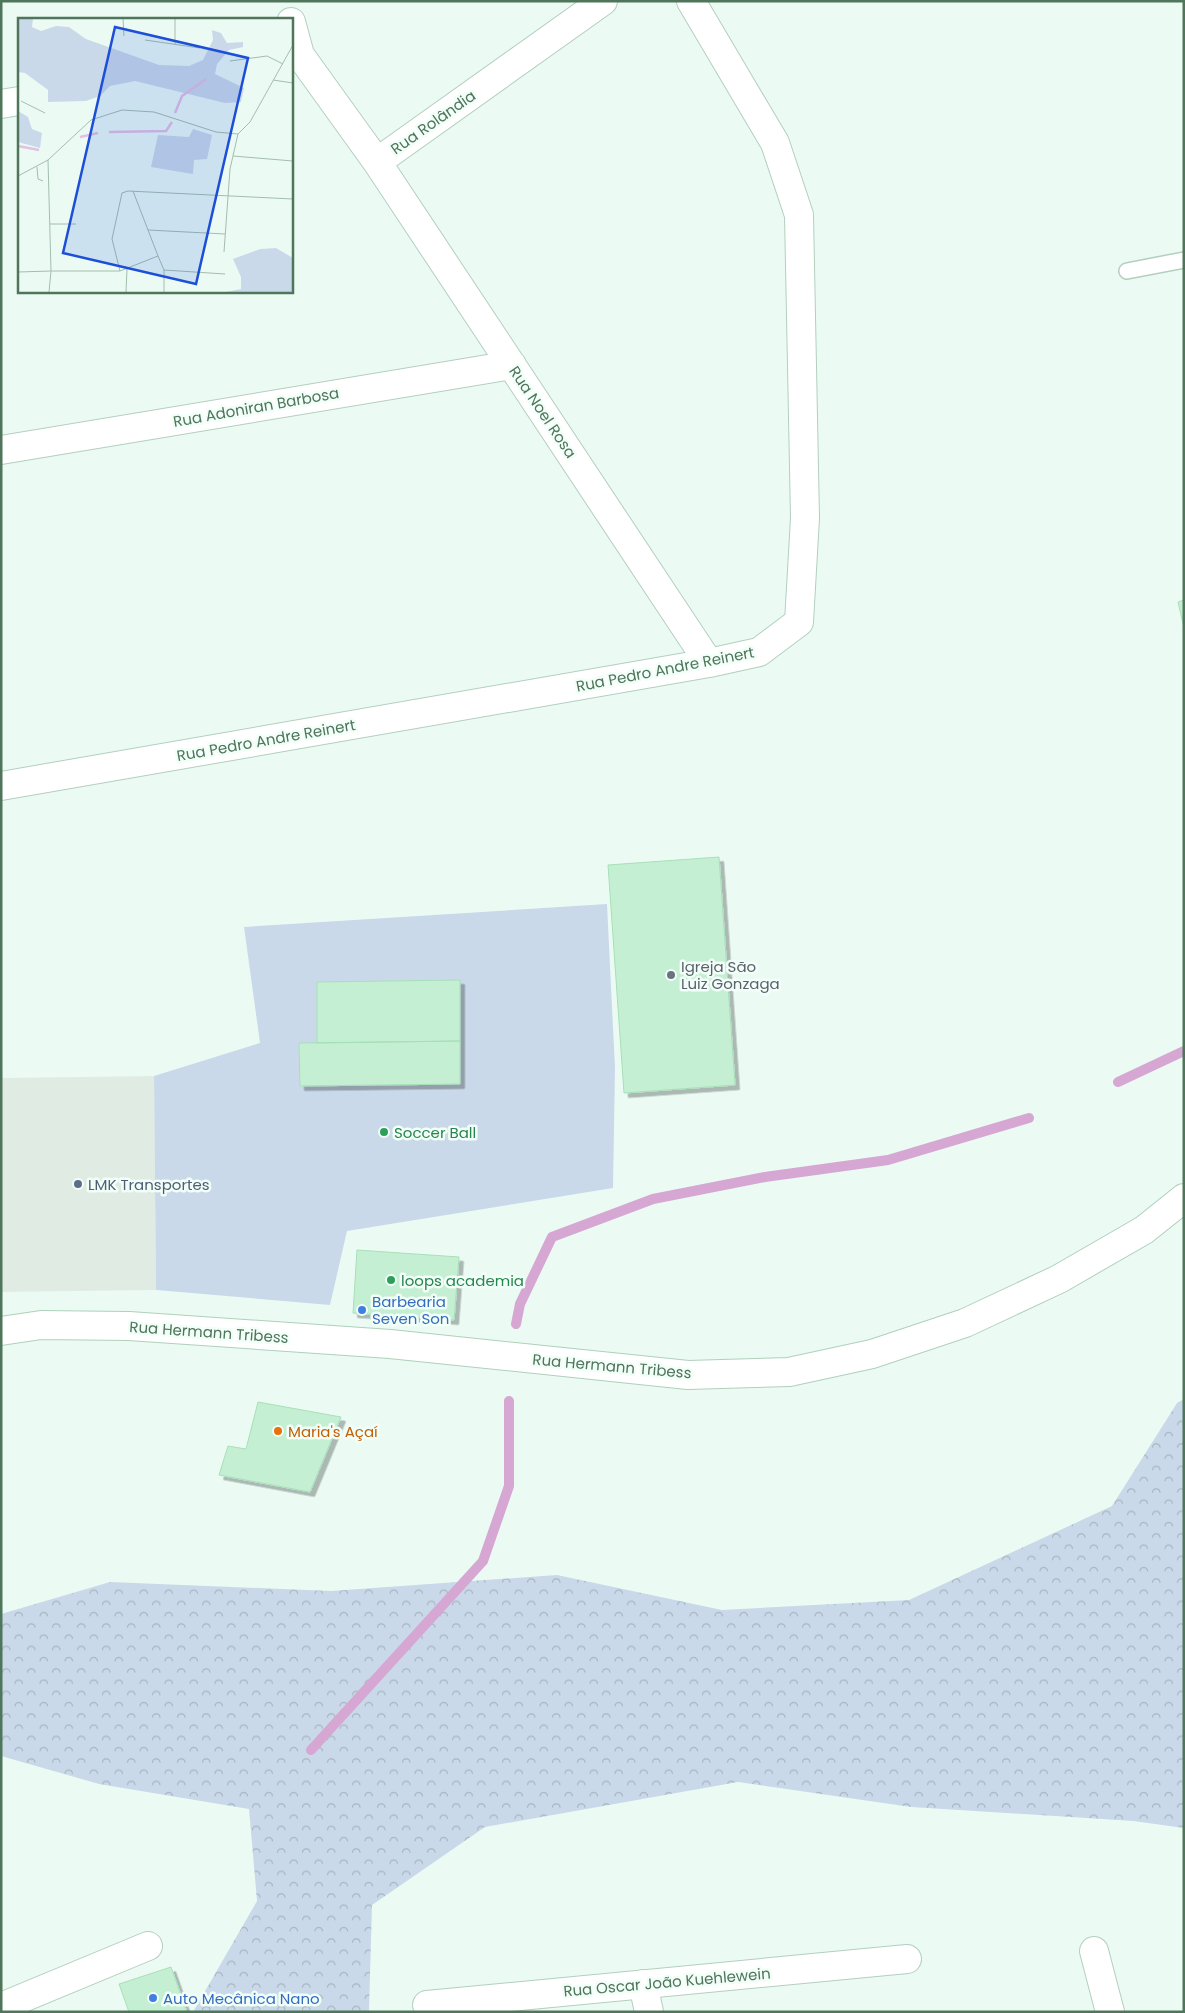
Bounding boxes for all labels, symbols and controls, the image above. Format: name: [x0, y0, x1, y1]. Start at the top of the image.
inset map: [18, 18, 292, 292]
street label: Rua Rolândia: [386, 85, 480, 159]
street label: Rua Noel Rosa: [504, 362, 582, 462]
street label: Rua Adoniran Barbosa: [171, 382, 341, 432]
street label: Rua Pedro Andre Reinert: [574, 641, 756, 697]
street label: Rua Pedro Andre Reinert: [175, 714, 357, 766]
place label: Igreja São Luiz Gonzaga: [681, 956, 780, 994]
marker: Igreja São Luiz Gonzaga: [665, 969, 677, 981]
place label: Soccer Ball: [394, 1122, 476, 1143]
marker: Soccer Ball: [378, 1126, 390, 1138]
place label: LMK Transportes: [88, 1174, 210, 1195]
marker: LMK Transportes: [72, 1178, 84, 1190]
place label: loops academia: [401, 1270, 524, 1291]
marker: loops academia: [385, 1274, 397, 1286]
place label: Barbearia Seven Son: [372, 1291, 449, 1329]
marker: Barbearia Seven Son: [356, 1304, 368, 1316]
street label: Rua Hermann Tribess: [129, 1316, 289, 1348]
street label: Rua Hermann Tribess: [532, 1349, 692, 1383]
place label: Maria's Açaí: [288, 1421, 378, 1442]
marker: Maria's Açaí: [272, 1425, 284, 1437]
street label: Rua Oscar João Kuehlewein: [562, 1962, 772, 2002]
place label: Auto Mecânica Nano: [163, 1988, 320, 2009]
marker: Auto Mecânica Nano: [147, 1992, 159, 2004]

